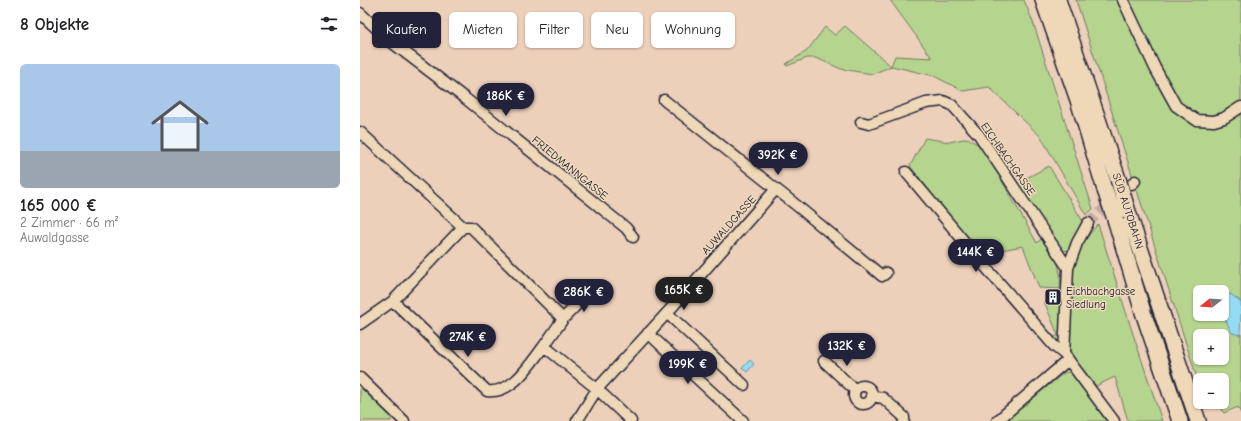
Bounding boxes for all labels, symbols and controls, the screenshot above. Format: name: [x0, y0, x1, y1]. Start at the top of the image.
chip: Kaufen: [372, 12, 441, 48]
chip: Mieten: [449, 12, 517, 48]
chip: Filter: [525, 12, 583, 48]
chip: Neu: [591, 12, 643, 48]
chip: Wohnung: [651, 12, 735, 48]
icon: filters: [318, 13, 340, 35]
text: 8 Objekte: [20, 15, 89, 34]
pin: 186K €: [473, 83, 539, 117]
text: 186K €: [486, 88, 526, 103]
icon: home: [144, 90, 216, 162]
street label: EICHBACHGASSE: [978, 120, 1038, 198]
street label: FRIEDMANNGASSE: [529, 133, 611, 203]
pin: 392K €: [745, 142, 811, 176]
text: 392K €: [758, 147, 798, 162]
street label: SÜD AUTOBAHN: [1110, 171, 1146, 251]
street label: AUWALDGASSE: [699, 193, 759, 257]
text: 165 000 €: [20, 196, 98, 215]
text: 2 Zimmer · 66 m²: [20, 215, 118, 230]
text: Auwaldgasse: [20, 230, 89, 245]
pin: 144K €: [943, 239, 1009, 273]
text: 144K €: [957, 244, 995, 259]
pin: 165K €: [651, 277, 717, 311]
pin: 286K €: [551, 279, 617, 313]
text: 165K €: [664, 282, 704, 297]
text: 286K €: [564, 284, 604, 299]
place label: Eichbachgasse Siedlung: [1066, 285, 1136, 311]
north arrow: [1193, 285, 1229, 321]
map controls: [1193, 285, 1229, 409]
building icon: Eichbachgasse Siedlung: [1043, 287, 1063, 307]
pin: 274K €: [435, 324, 501, 358]
text: 274K €: [449, 329, 487, 344]
button: +: [1193, 329, 1229, 365]
pin: 132K €: [814, 333, 880, 367]
text: 132K €: [828, 338, 866, 353]
pin: 199K €: [655, 351, 721, 385]
text: 199K €: [668, 356, 708, 371]
button: −: [1193, 373, 1229, 409]

